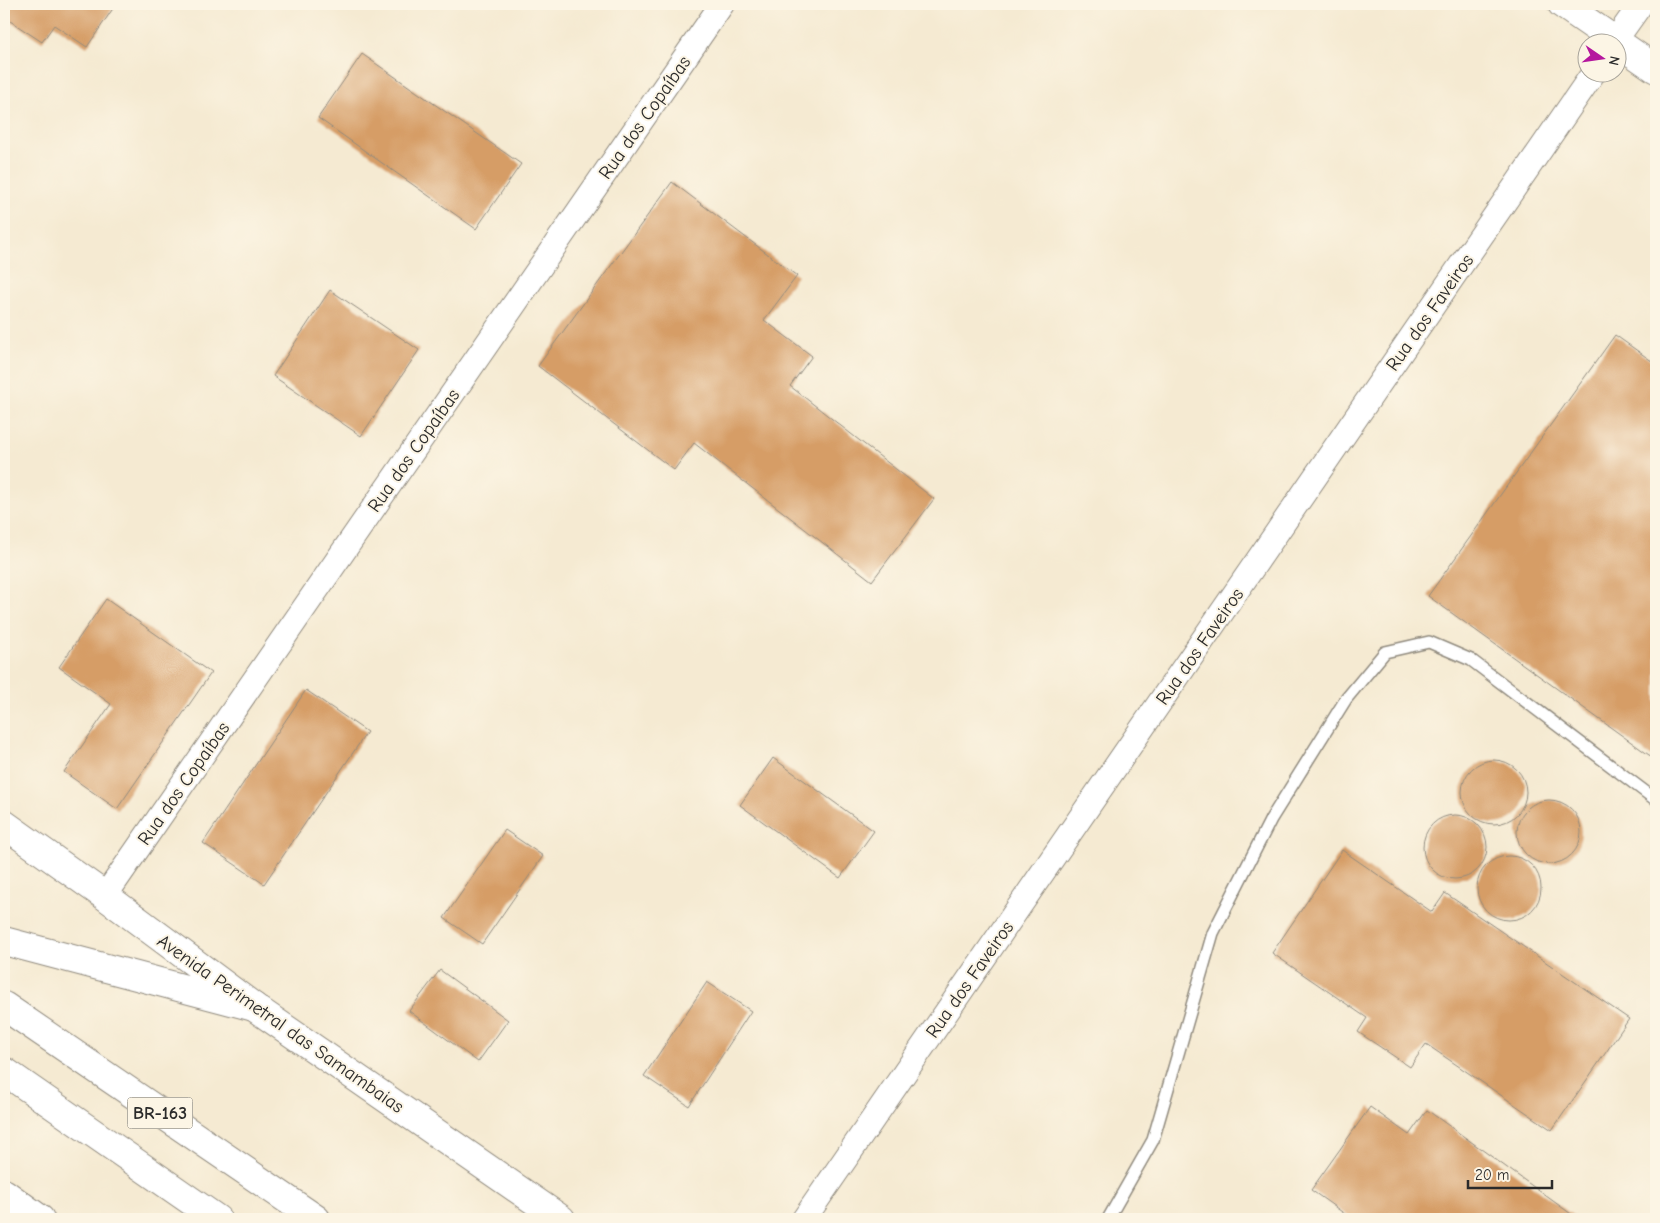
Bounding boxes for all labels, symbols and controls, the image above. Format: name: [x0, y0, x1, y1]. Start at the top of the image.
north arrow: [1578, 32, 1628, 82]
street label: Rua dos Copaíbas: [594, 52, 696, 183]
text: N: [1605, 54, 1623, 67]
street label: Rua dos Faveiros: [1381, 250, 1478, 375]
street label: Rua dos Copaíbas: [363, 385, 465, 516]
street label: Rua dos Faveiros: [1151, 584, 1248, 709]
street label: Rua dos Copaíbas: [133, 718, 235, 849]
street label: Rua dos Faveiros: [921, 917, 1018, 1042]
street label: Avenida Perimetral das Samambaias: [153, 930, 408, 1118]
road number: BR-163: [128, 1098, 192, 1128]
scale bar: [1468, 1158, 1551, 1190]
text: 20 m: [1475, 1166, 1509, 1184]

